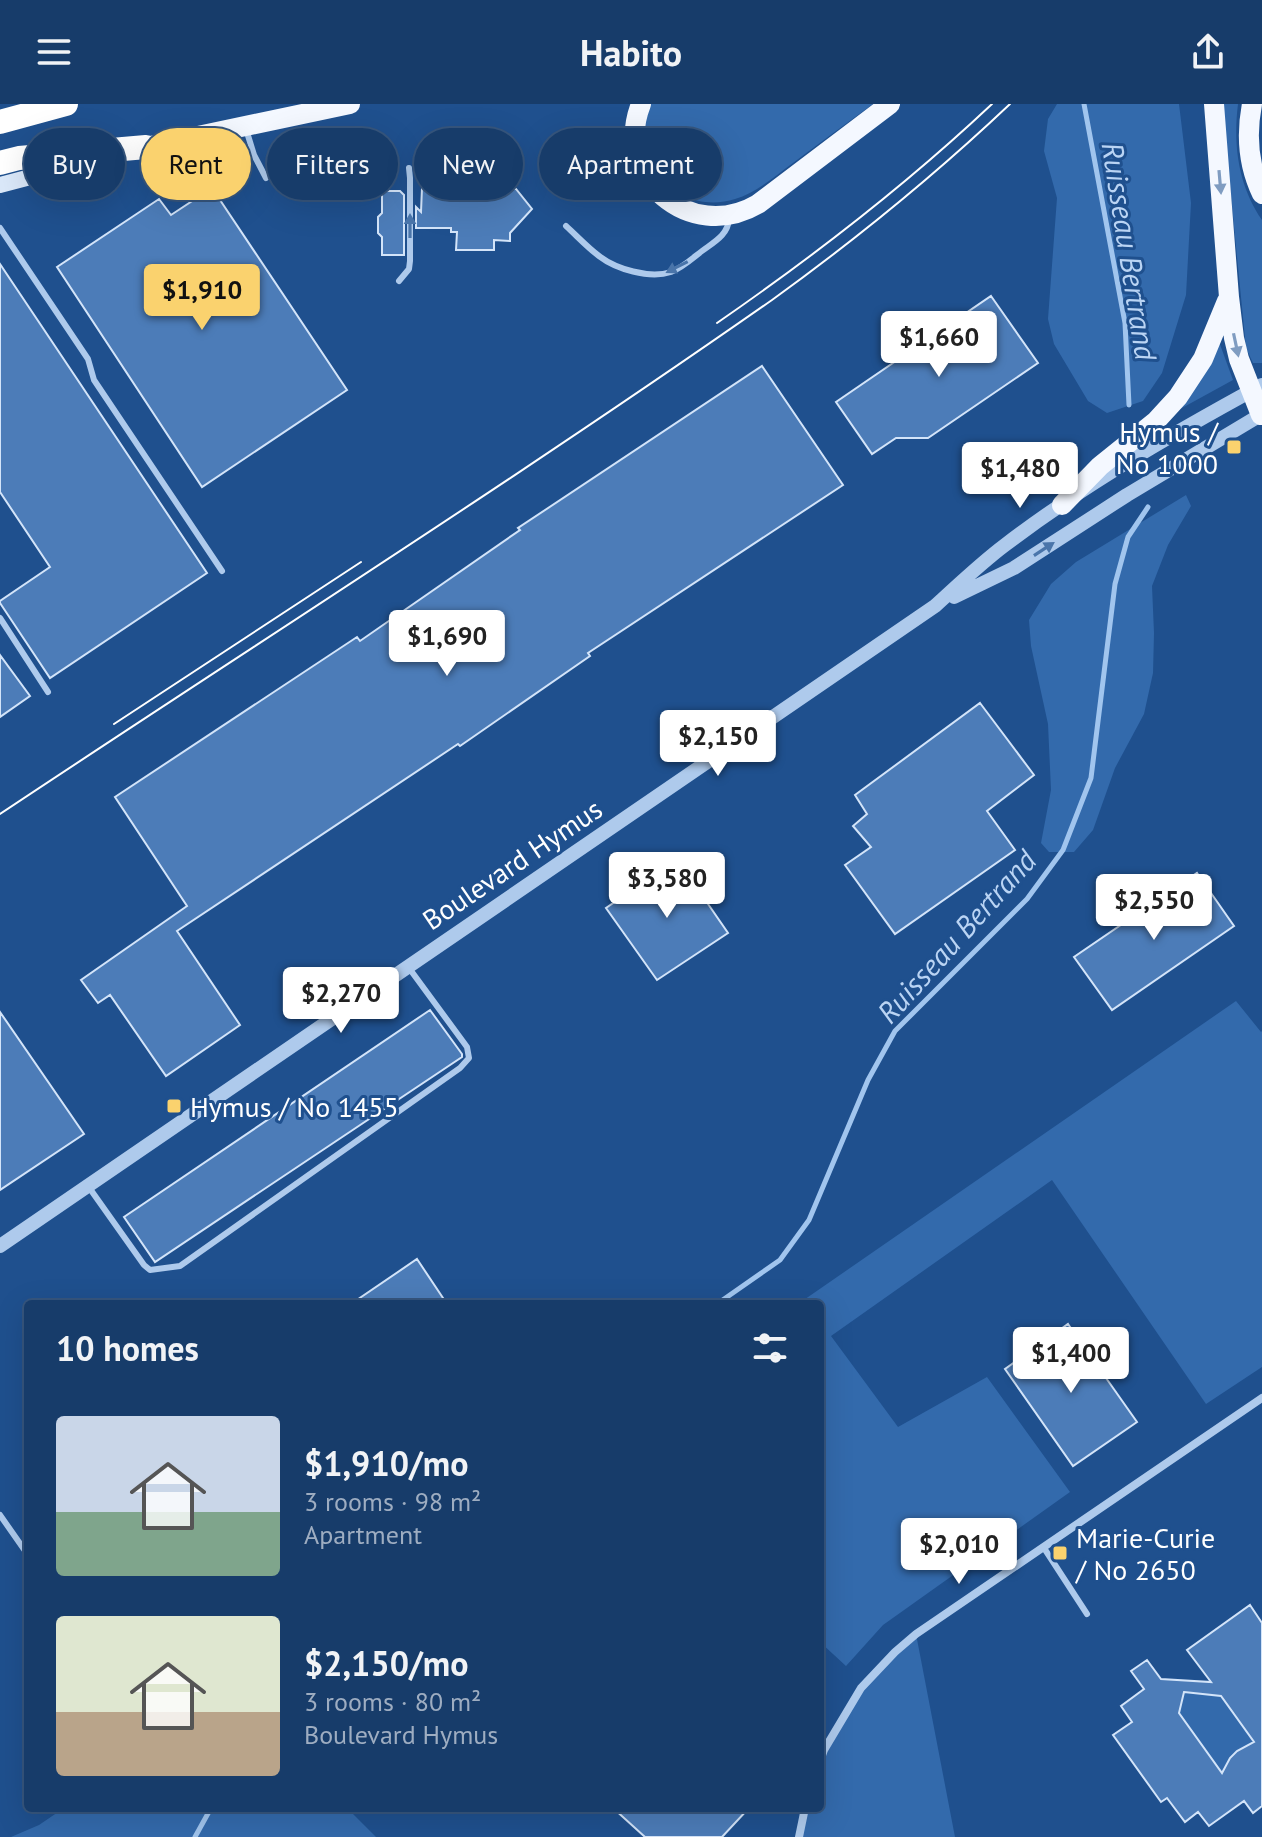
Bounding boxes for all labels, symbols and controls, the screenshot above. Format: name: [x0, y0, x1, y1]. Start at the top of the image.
text: Habito: [580, 29, 682, 76]
icon: menu: [32, 30, 76, 74]
icon: share: [1186, 30, 1230, 74]
chip: Buy: [24, 128, 125, 200]
chip: Rent: [141, 128, 251, 200]
chip: Filters: [267, 128, 398, 200]
chip: New: [414, 128, 523, 200]
chip: Apartment: [539, 128, 722, 200]
water label: Ruisseau Bertrand: [1094, 139, 1167, 364]
one-way arrow: [1214, 170, 1227, 195]
one-way arrow: [404, 213, 416, 238]
one-way arrow: [665, 260, 688, 273]
pin: $1,910: [137, 264, 267, 332]
text: $1,910: [162, 273, 242, 306]
pin: $1,660: [874, 311, 1004, 379]
text: $1,660: [899, 320, 979, 353]
one-way arrow: [1230, 332, 1243, 357]
place label: Hymus / No 1000: [1116, 413, 1219, 482]
marker: Hymus / No 1000: [1225, 438, 1243, 456]
pin: $1,480: [955, 442, 1085, 510]
text: $1,480: [980, 451, 1060, 484]
one-way arrow: [1033, 542, 1055, 556]
pin: $1,690: [382, 610, 512, 678]
text: $1,690: [407, 619, 487, 652]
pin: $2,150: [653, 710, 783, 778]
text: $2,150: [678, 719, 758, 752]
street label: Boulevard Hymus: [415, 790, 609, 938]
water label: Ruisseau Bertrand: [868, 841, 1045, 1031]
pin: $3,580: [602, 852, 732, 920]
text: $3,580: [627, 861, 707, 894]
pin: $2,550: [1089, 874, 1219, 942]
text: $2,550: [1114, 883, 1194, 916]
pin: $2,270: [276, 967, 406, 1035]
text: $2,270: [301, 976, 381, 1009]
place label: Hymus / No 1455: [190, 1088, 399, 1125]
marker: Hymus / No 1455: [165, 1097, 183, 1115]
text: 10 homes: [56, 1326, 199, 1370]
icon: filters: [748, 1326, 792, 1370]
pin: $1,400: [1006, 1327, 1136, 1395]
text: $1,400: [1031, 1336, 1111, 1369]
text: $1,910/mo: [304, 1441, 468, 1485]
icon: home: [120, 1448, 216, 1544]
text: 3 rooms · 98 m²: [304, 1485, 481, 1518]
text: Apartment: [304, 1518, 422, 1551]
pin: $2,010: [894, 1518, 1024, 1586]
place label: Marie-Curie / No 2650: [1074, 1519, 1215, 1588]
text: $2,010: [919, 1527, 999, 1560]
marker: Marie-Curie / No 2650: [1051, 1544, 1069, 1562]
text: $2,150/mo: [304, 1641, 468, 1685]
icon: home: [120, 1648, 216, 1744]
text: 3 rooms · 80 m²: [304, 1685, 481, 1718]
text: Boulevard Hymus: [304, 1718, 498, 1751]

